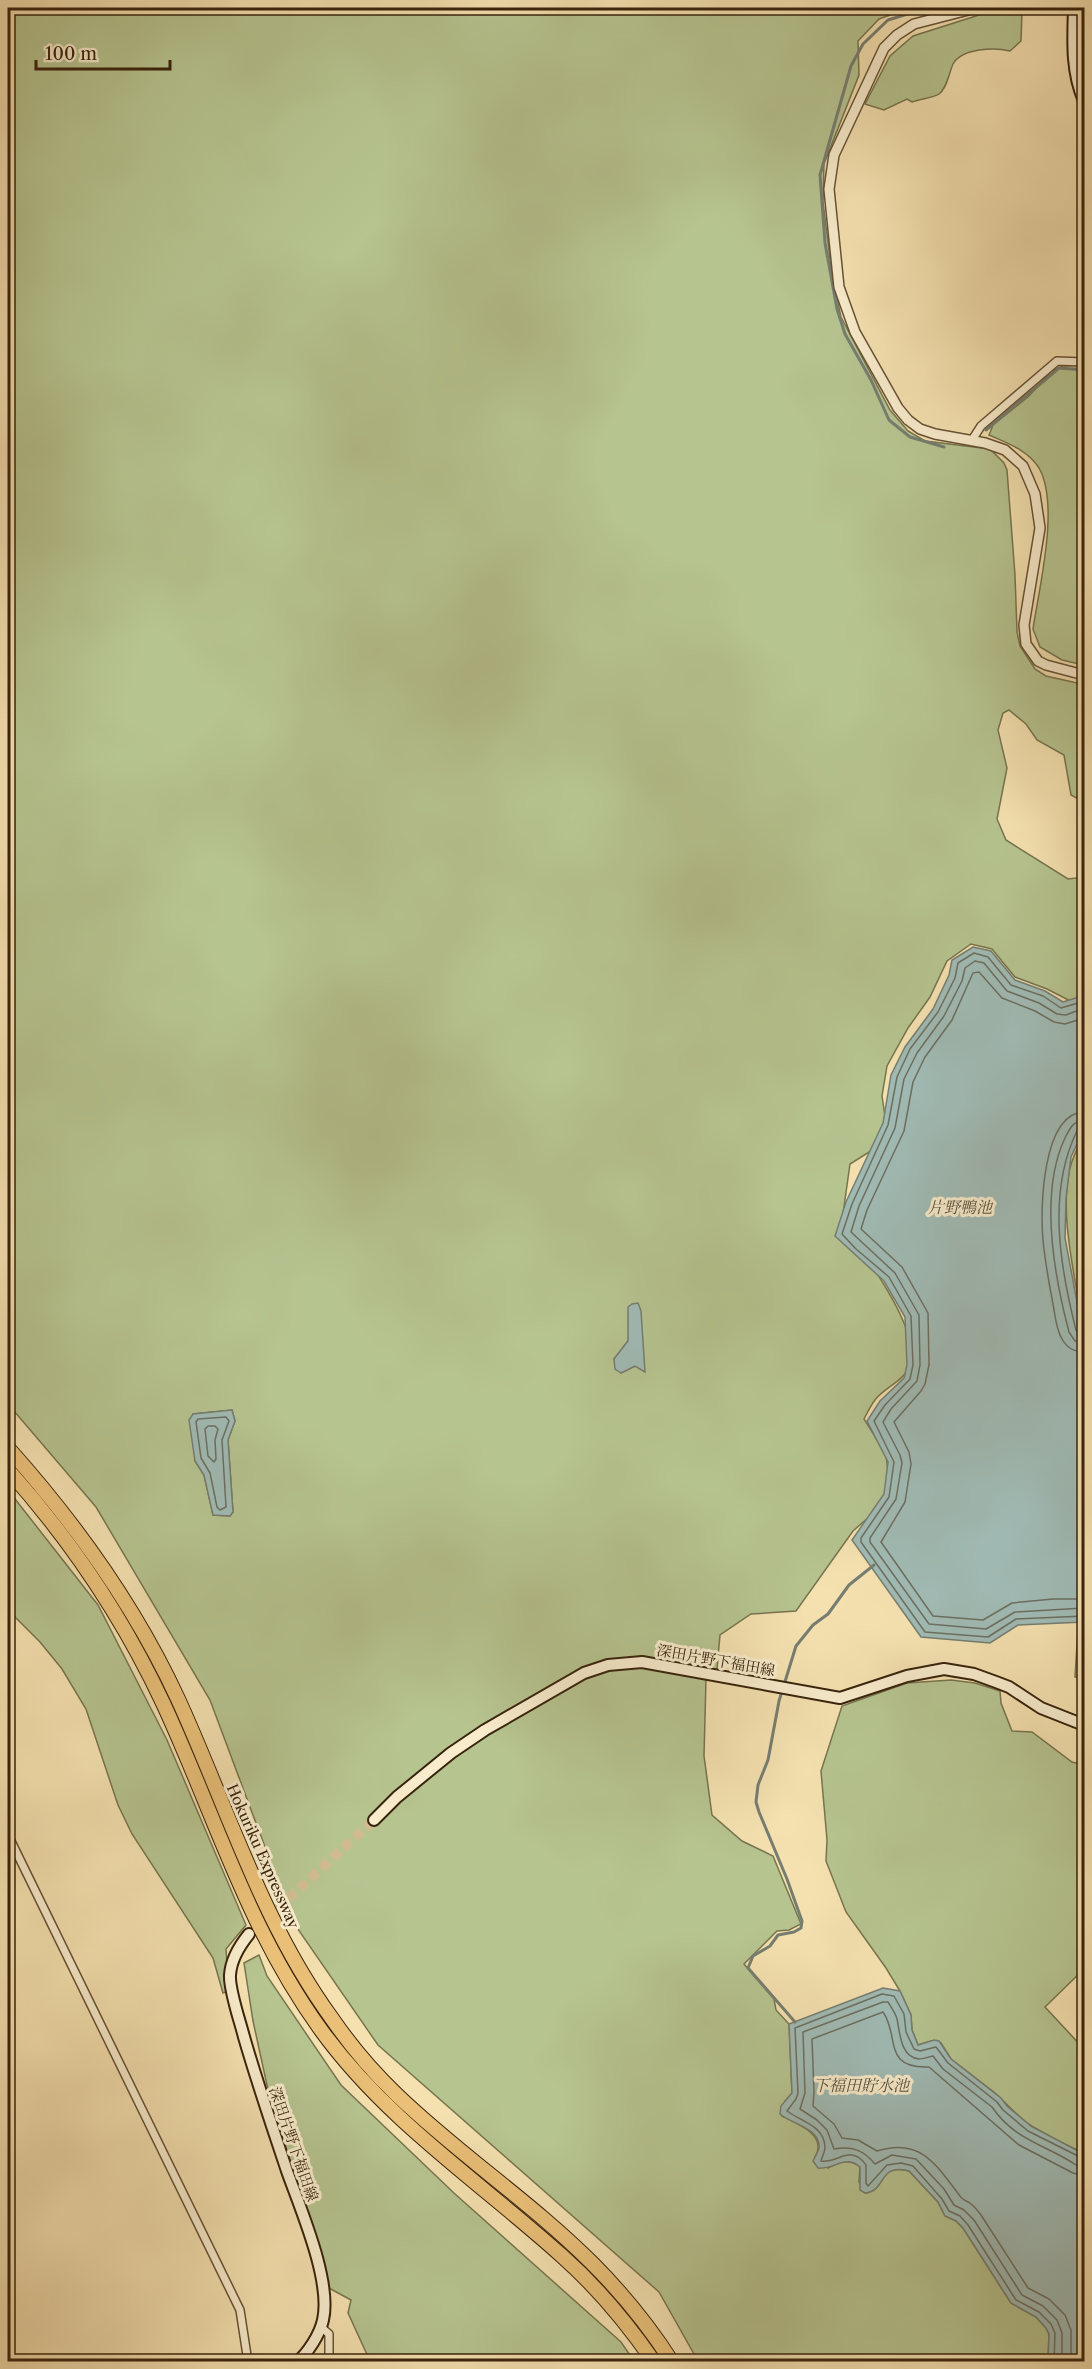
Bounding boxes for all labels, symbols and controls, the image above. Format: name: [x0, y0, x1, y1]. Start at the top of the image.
scale bar: [36, 33, 170, 71]
text: 100 m: [45, 43, 97, 65]
water label: 片野鴨池: [928, 1197, 994, 1217]
street label: 深田片野下福田線: [655, 1640, 777, 1680]
street label: Hokuriku Expressway: [223, 1781, 304, 1932]
water label: 下福田貯水池: [813, 2075, 911, 2095]
street label: 深田片野下福田線: [265, 2084, 323, 2204]

